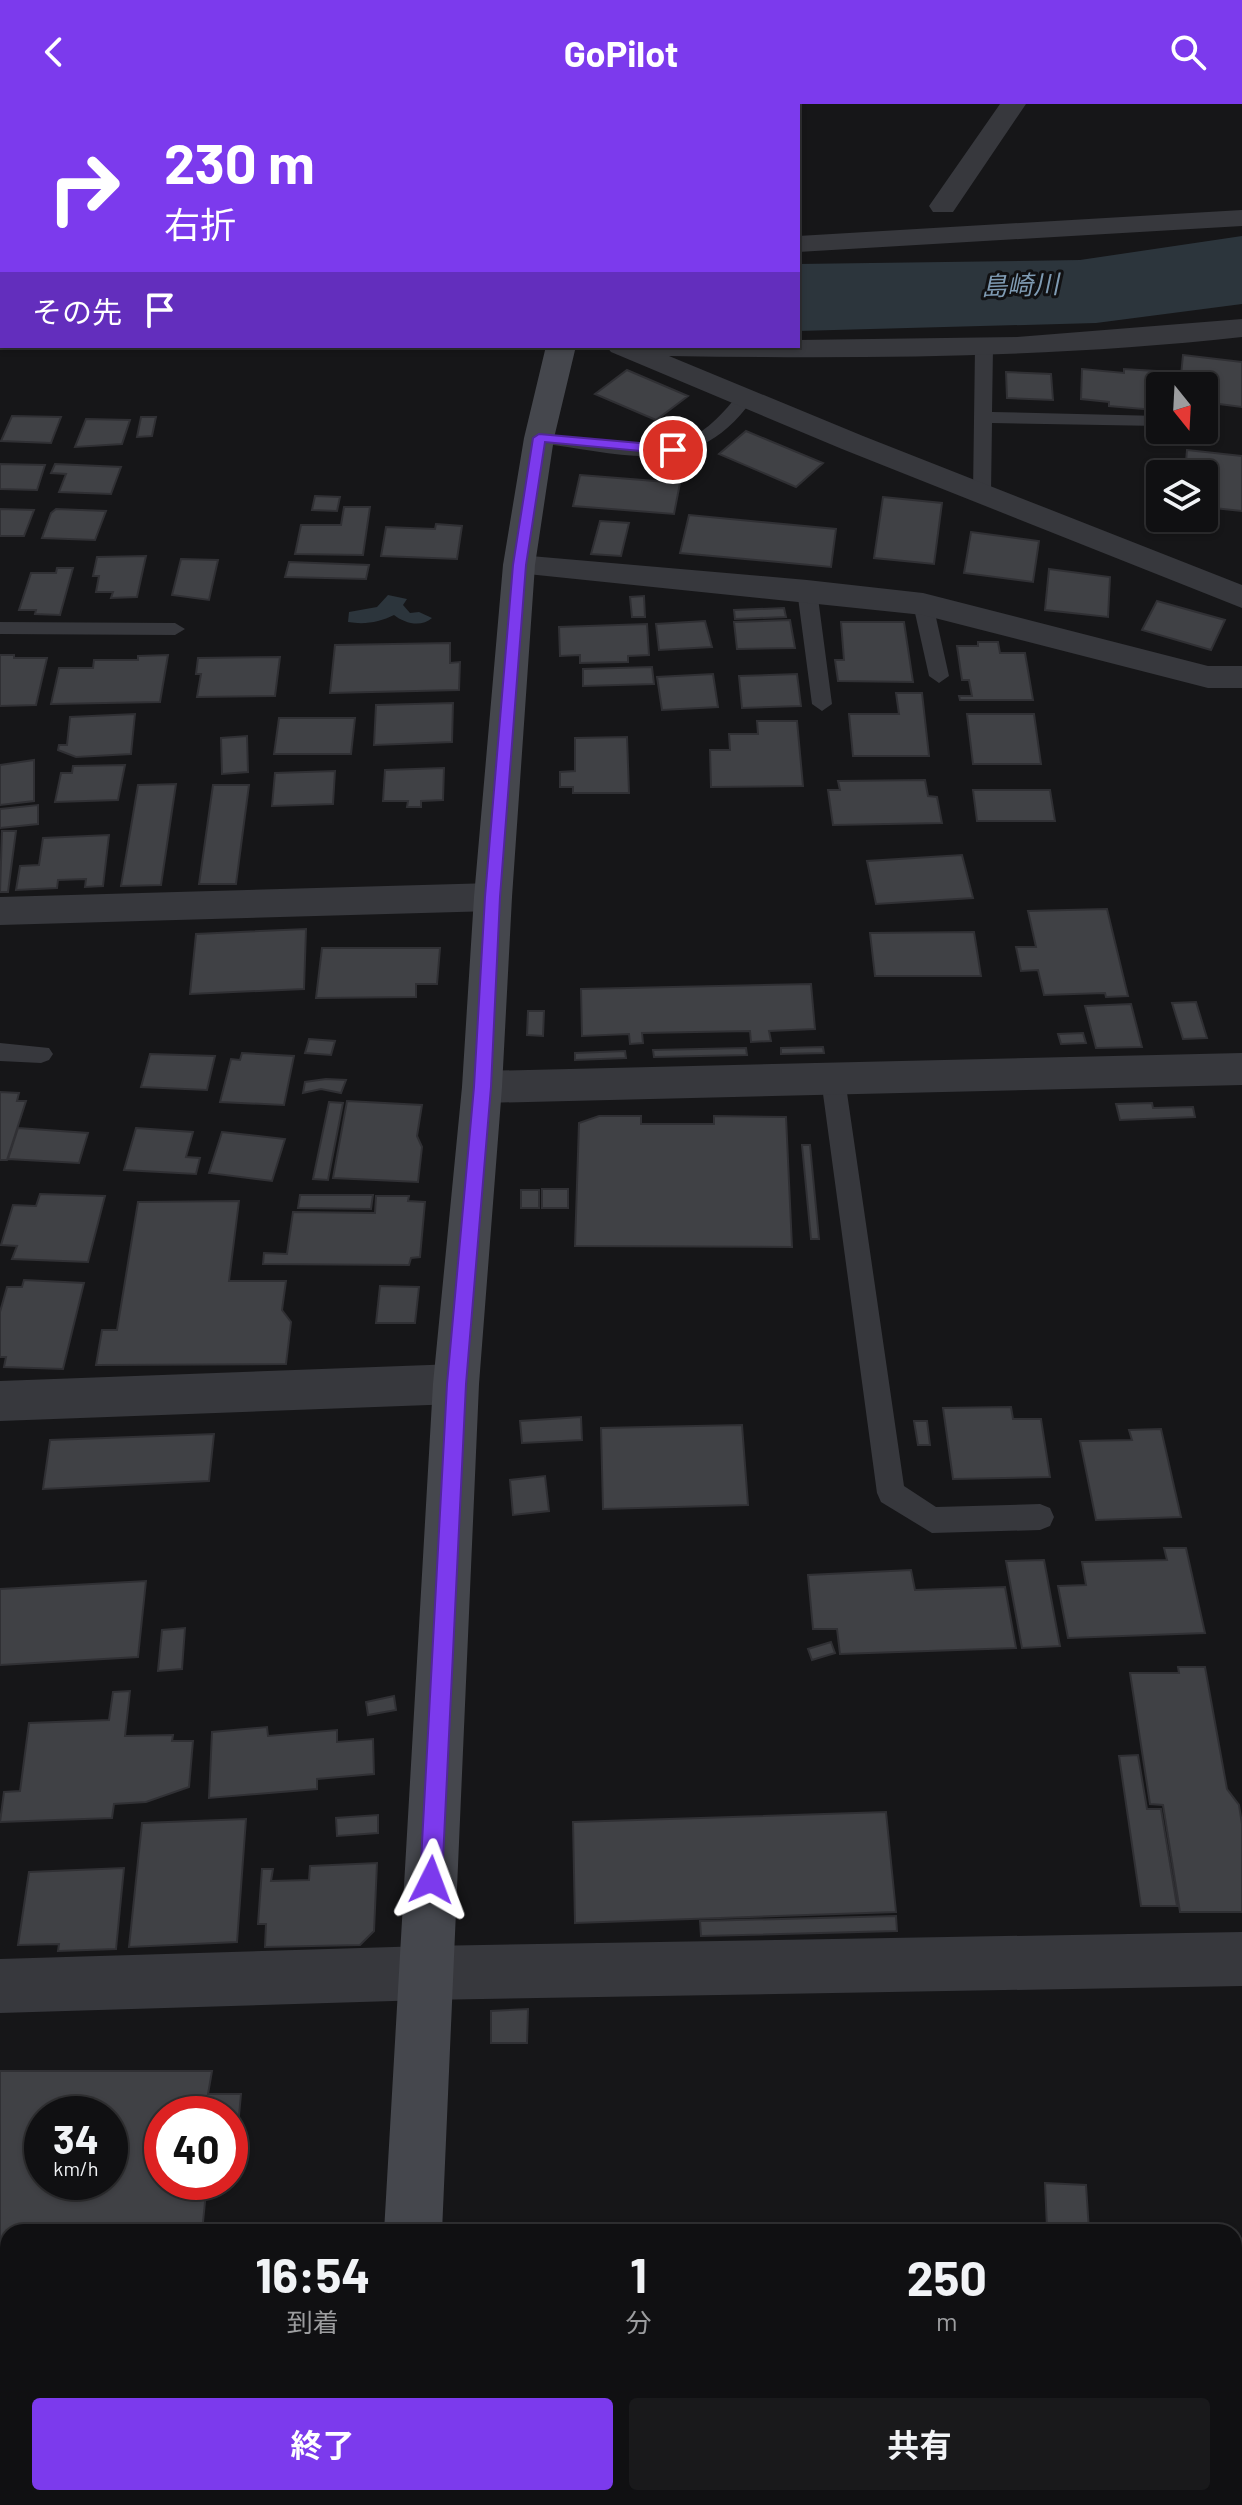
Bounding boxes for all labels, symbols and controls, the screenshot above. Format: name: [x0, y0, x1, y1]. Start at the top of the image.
icon: back: [32, 30, 76, 74]
icon: search: [1166, 30, 1210, 74]
text: GoPilot: [564, 31, 678, 74]
text: 230 m: [164, 128, 315, 195]
icon: right: [32, 136, 136, 240]
text: 右折: [164, 202, 236, 245]
water label: 島崎川: [980, 267, 1063, 301]
icon: arrive: [138, 288, 182, 332]
text: その先: [32, 293, 122, 329]
north arrow: [1146, 372, 1218, 444]
map controls: [1146, 372, 1218, 532]
pin: [639, 416, 707, 484]
icon: arrive: [651, 428, 695, 472]
button: layers: [1146, 460, 1218, 532]
position arrow: [389, 1838, 473, 1922]
speed limit sign: 40: [144, 2096, 248, 2200]
text: 34: [53, 2114, 99, 2162]
text: km/h: [53, 2156, 99, 2180]
text: 16:54: [255, 2245, 370, 2303]
text: 1: [630, 2245, 647, 2303]
text: 250: [907, 2248, 987, 2306]
text: m: [936, 2305, 958, 2336]
text: 到着: [287, 2306, 339, 2337]
text: 分: [626, 2306, 652, 2337]
button: 終了: [32, 2398, 613, 2490]
button: 共有: [629, 2398, 1210, 2490]

